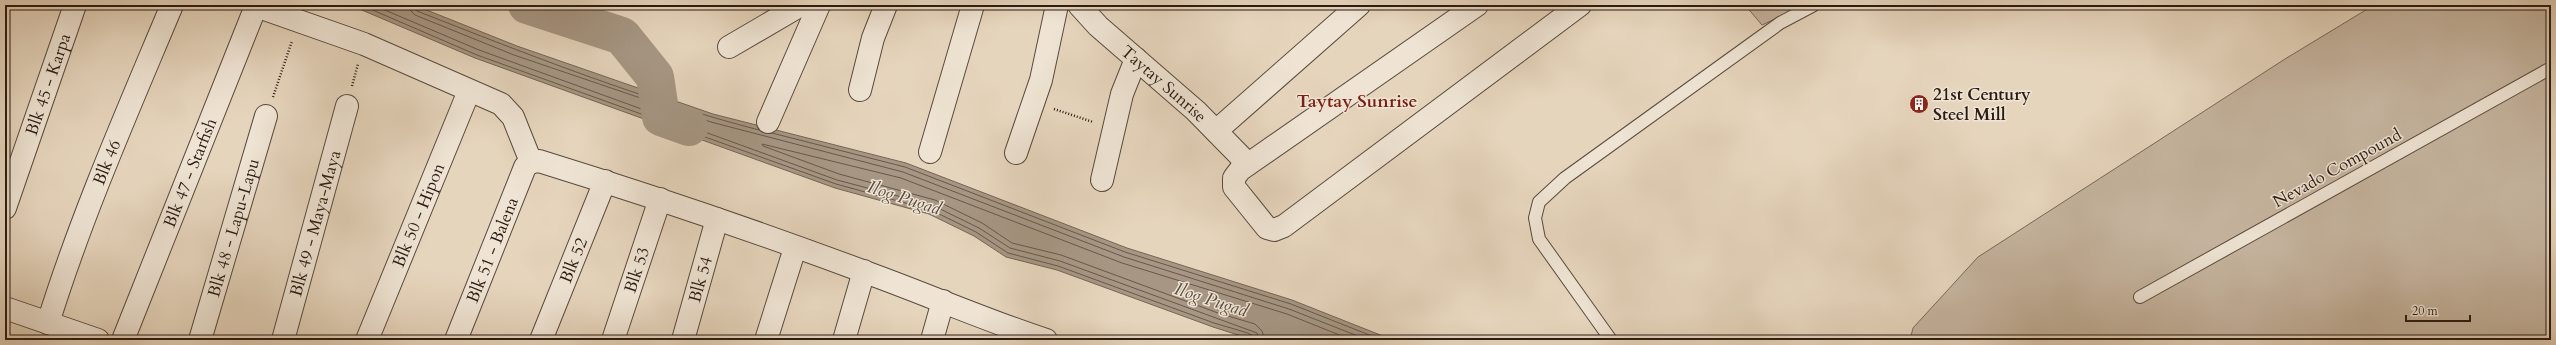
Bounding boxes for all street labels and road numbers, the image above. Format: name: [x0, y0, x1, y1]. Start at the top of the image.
street label: Blk 45 - Karpa: [19, 30, 76, 138]
street label: Taytay Sunrise: [1116, 40, 1212, 127]
street label: Blk 47 - Starfish: [157, 114, 222, 231]
street label: Nevado Compound: [2269, 123, 2405, 213]
street label: Blk 46: [87, 136, 126, 188]
street label: Blk 49 - Maya-Maya: [284, 147, 346, 299]
street label: Blk 48 - Lapu-Lapu: [202, 156, 264, 300]
street label: Blk 50 - Hipon: [387, 159, 450, 271]
street label: Blk 51 - Balena: [461, 193, 524, 306]
street label: Blk 52: [554, 234, 593, 286]
street label: Blk 53: [618, 244, 655, 296]
street label: Blk 54: [683, 253, 718, 305]

